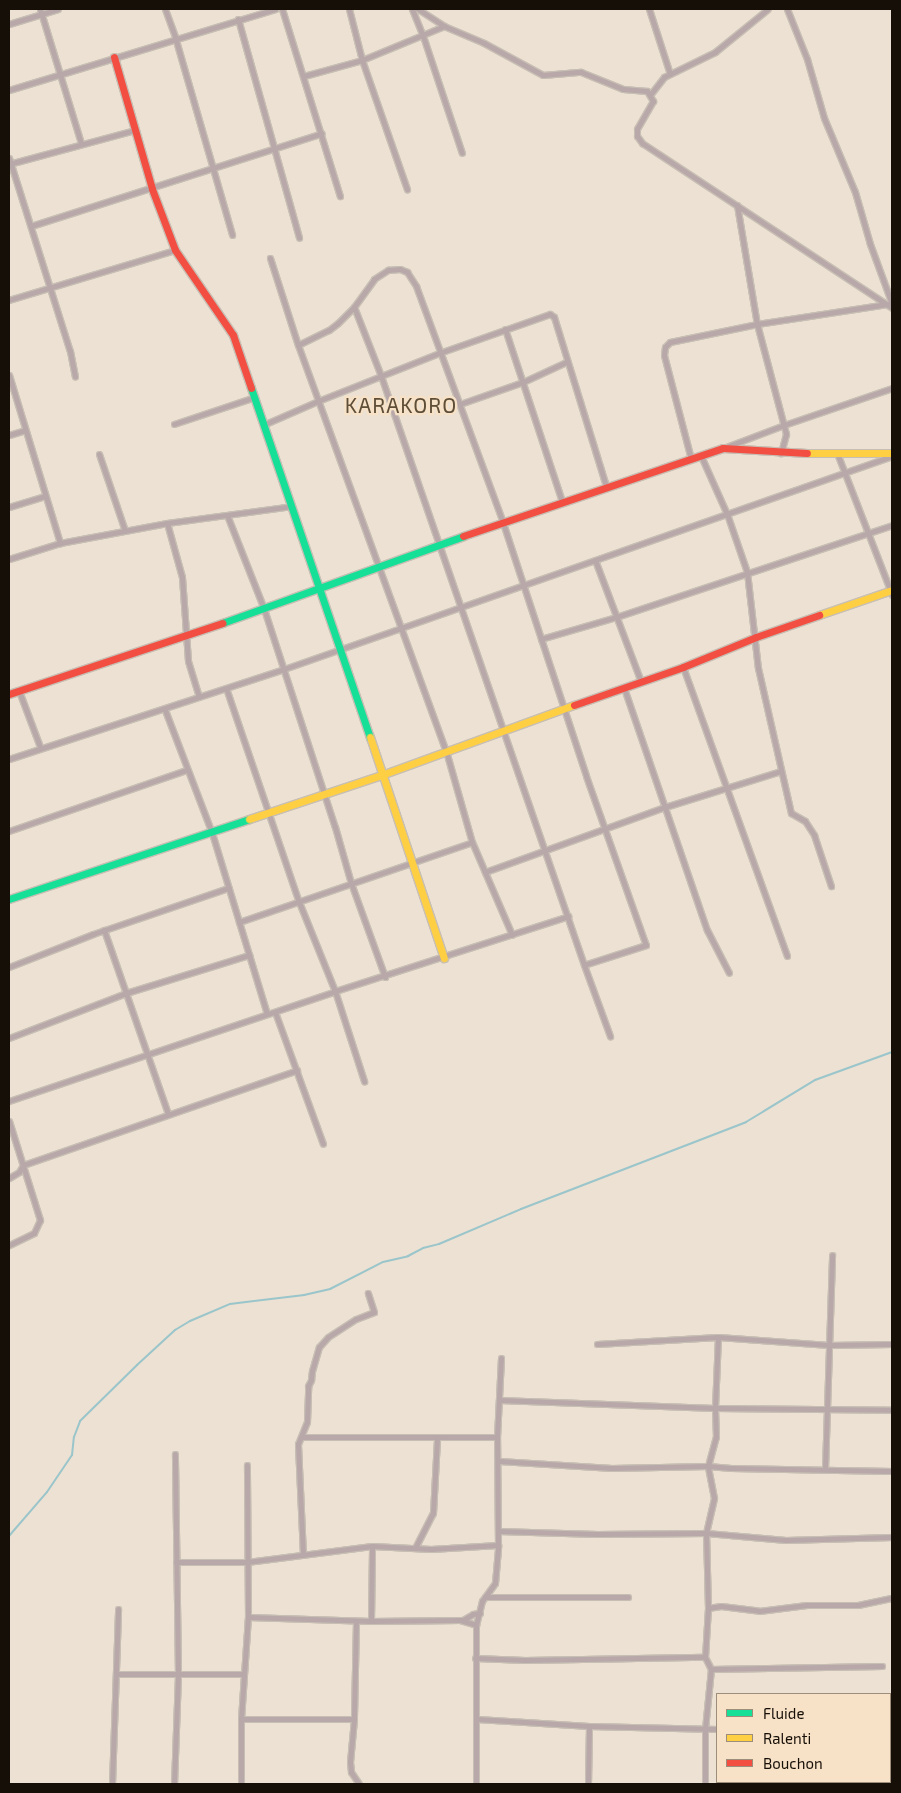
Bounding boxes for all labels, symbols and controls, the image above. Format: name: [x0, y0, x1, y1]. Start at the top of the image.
district label: KARAKORO: [344, 392, 458, 418]
legend: [716, 1693, 891, 1783]
text: Fluide: [763, 1704, 804, 1722]
text: Ralenti: [763, 1729, 811, 1747]
text: Bouchon: [763, 1754, 823, 1772]

